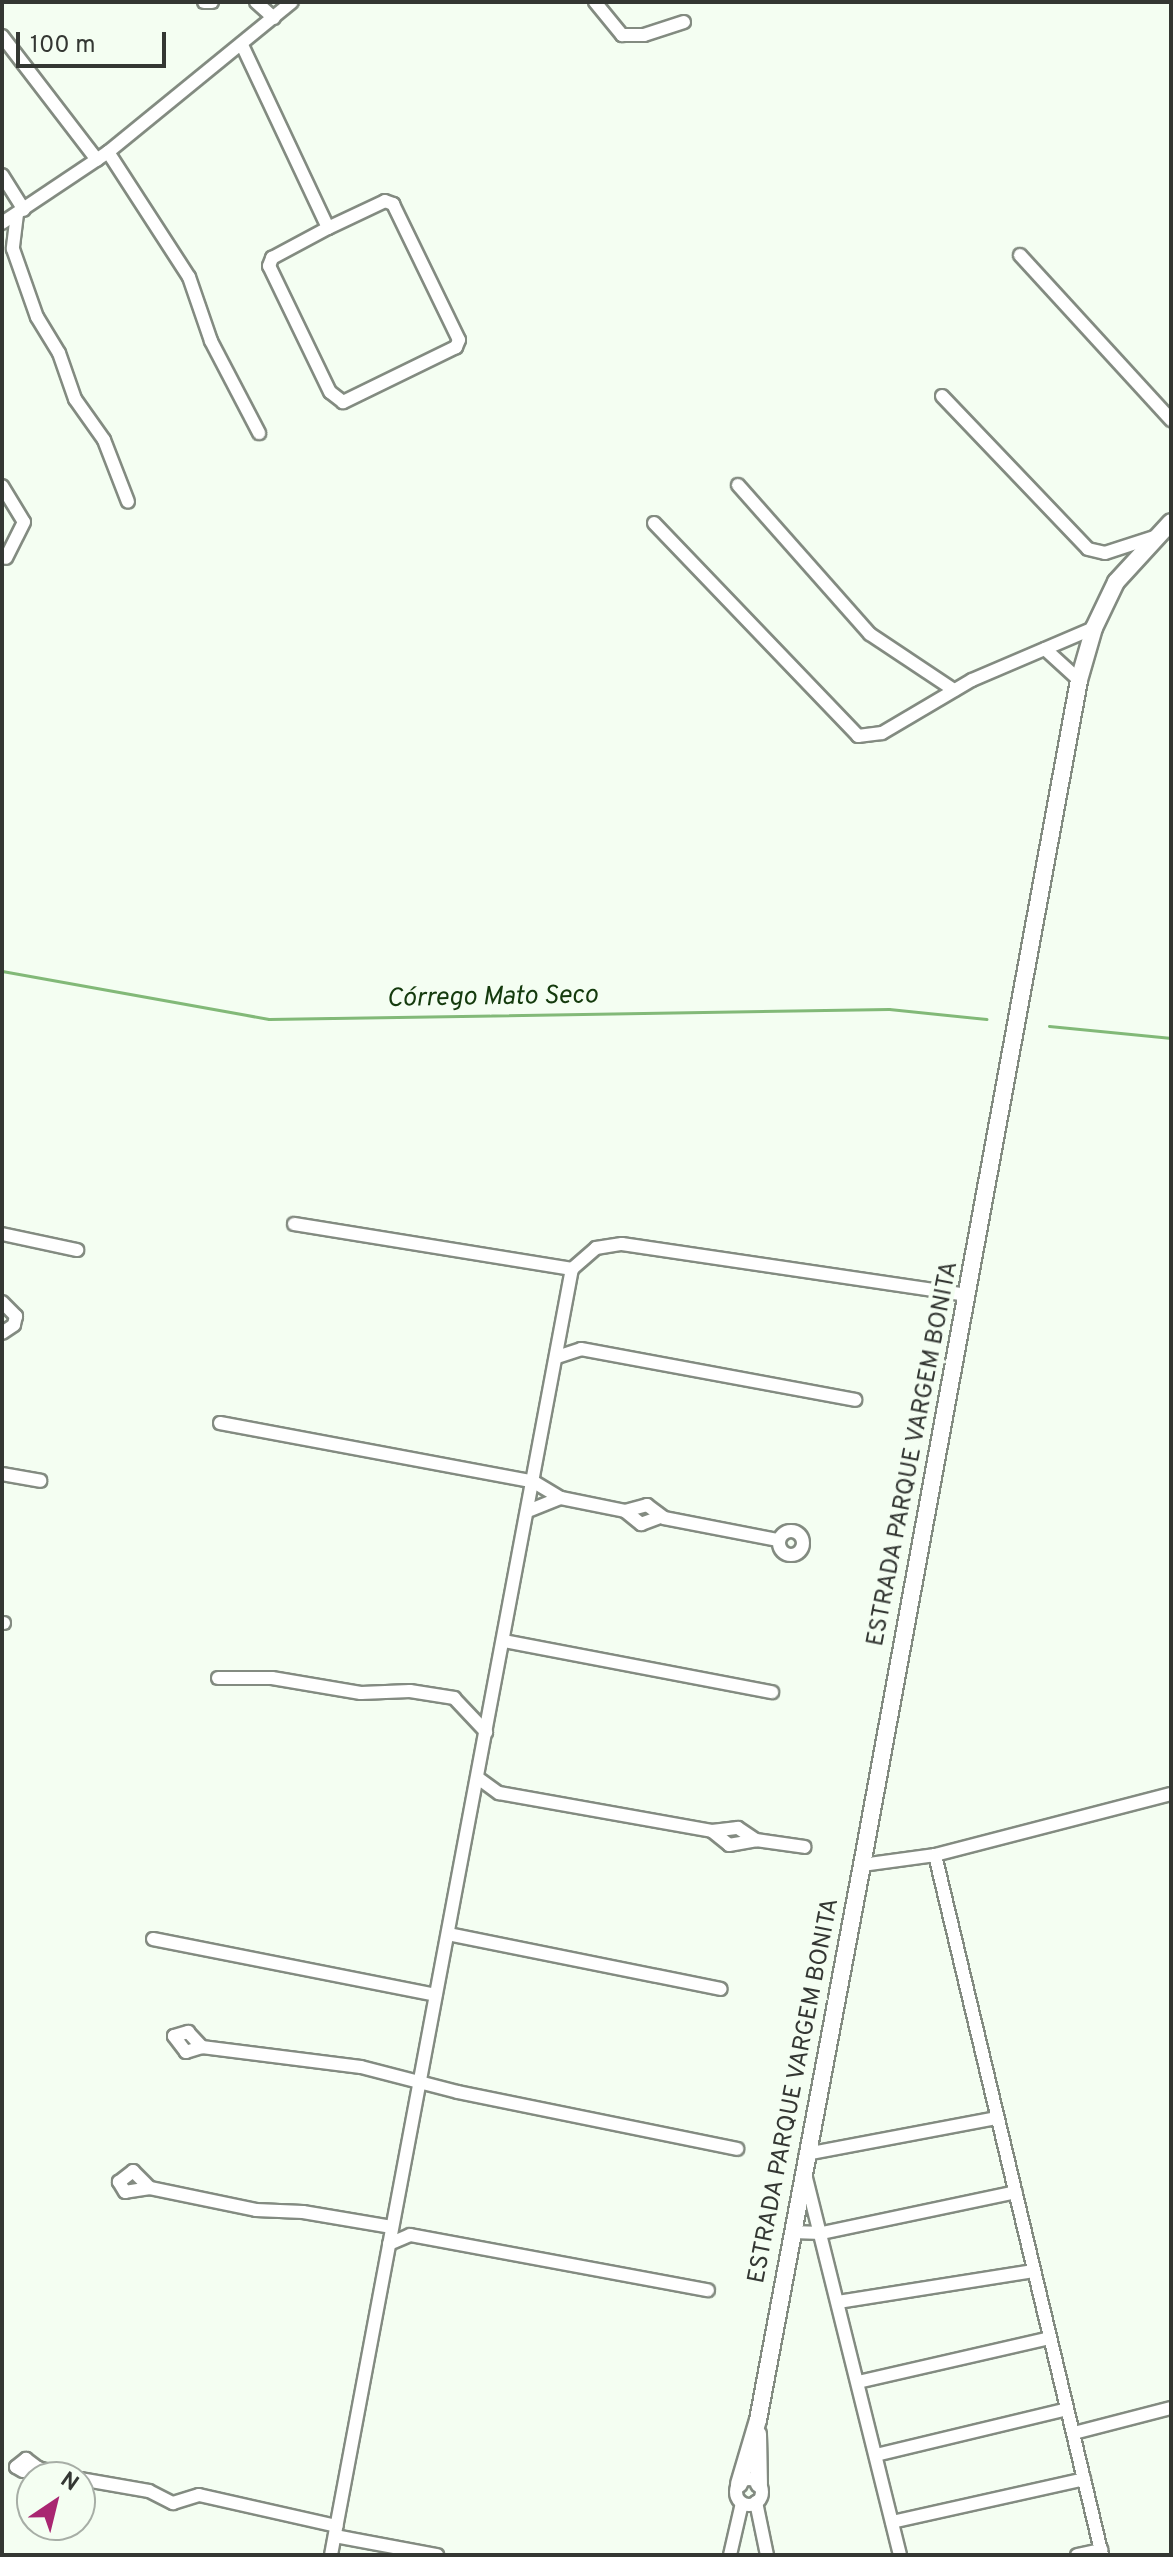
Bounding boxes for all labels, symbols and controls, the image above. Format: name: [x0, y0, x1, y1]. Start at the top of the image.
scale bar: [20, 16, 170, 66]
text: 100 m: [30, 31, 96, 61]
water label: Córrego Mato Seco: [386, 981, 598, 1015]
street label: ESTRADA PARQUE VARGEM BONITA: [862, 1258, 966, 1650]
street label: ESTRADA PARQUE VARGEM BONITA: [743, 1895, 847, 2287]
north arrow: [16, 2461, 96, 2541]
text: N: [55, 2467, 83, 2498]

